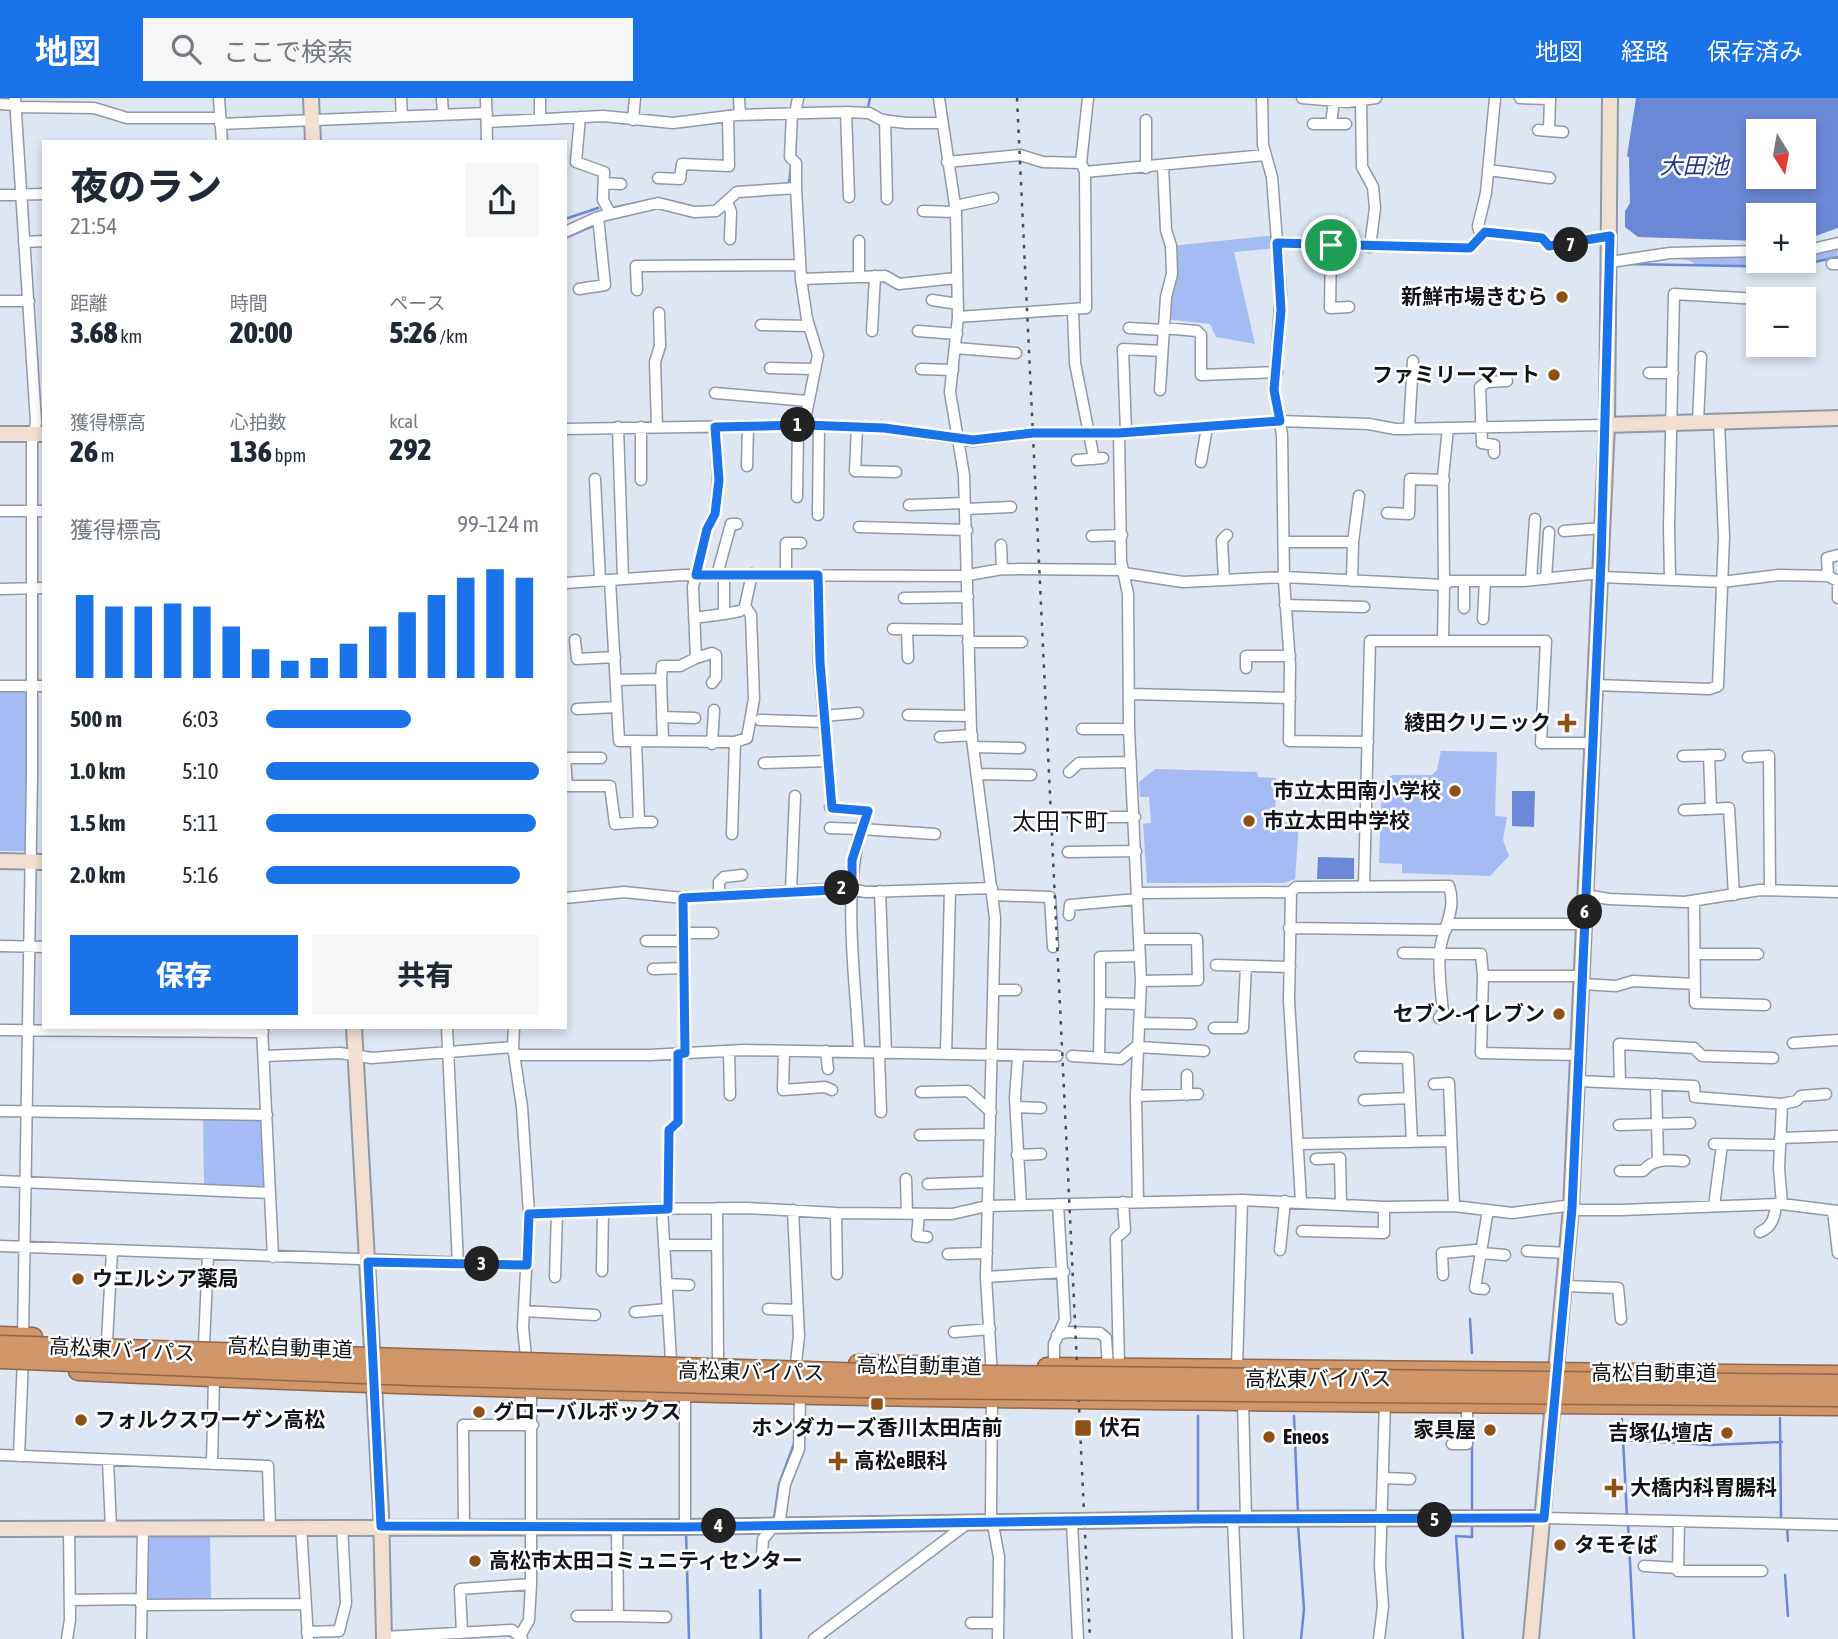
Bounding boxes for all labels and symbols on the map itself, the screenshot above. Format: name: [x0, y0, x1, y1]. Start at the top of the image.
north arrow: [1746, 119, 1816, 189]
water label: 大田池: [1660, 153, 1731, 179]
pin: [1301, 215, 1361, 275]
pin: 7: [1554, 228, 1588, 262]
place label: 新鮮市場きむら: [1401, 284, 1548, 308]
marker: 新鮮市場きむら: [1554, 289, 1570, 305]
place label: ファミリーマート: [1372, 362, 1540, 386]
marker: ファミリーマート: [1546, 367, 1562, 383]
pin: 1: [780, 408, 816, 442]
place label: 綾田クリニック: [1404, 710, 1551, 734]
marker: 綾田クリニック: [1557, 713, 1577, 733]
place label: 市立太田南小学校: [1273, 778, 1441, 802]
marker: 市立太田南小学校: [1447, 783, 1463, 799]
district label: 太田下町: [1012, 808, 1108, 835]
place label: 市立太田中学校: [1263, 808, 1410, 832]
marker: 市立太田中学校: [1241, 813, 1257, 829]
pin: 2: [824, 870, 860, 906]
pin: 6: [1568, 894, 1602, 930]
place label: セブン-イレブン: [1393, 1001, 1545, 1025]
marker: セブン-イレブン: [1551, 1006, 1567, 1022]
pin: 3: [464, 1246, 500, 1282]
place label: ウエルシア薬局: [92, 1266, 239, 1290]
marker: ウエルシア薬局: [70, 1271, 86, 1287]
street label: 高松東バイパス: [48, 1333, 196, 1365]
street label: 高松自動車道: [227, 1333, 353, 1361]
street label: 高松自動車道: [856, 1352, 982, 1378]
street label: 高松東バイパス: [678, 1358, 825, 1384]
street label: 高松自動車道: [1591, 1360, 1717, 1384]
street label: 高松東バイパス: [1245, 1366, 1391, 1390]
marker: ホンダカーズ香川太田店前: [869, 1396, 885, 1412]
place label: グローバルボックス: [493, 1399, 681, 1423]
marker: グローバルボックス: [471, 1404, 487, 1420]
place label: フォルクスワーゲン高松: [95, 1407, 325, 1431]
marker: フォルクスワーゲン高松: [73, 1412, 89, 1428]
place label: ホンダカーズ香川太田店前: [752, 1415, 1002, 1439]
place label: 伏石: [1099, 1415, 1141, 1439]
place label: 家具屋: [1413, 1417, 1476, 1441]
marker: 伏石: [1073, 1418, 1093, 1438]
place label: 吉塚仏壇店: [1608, 1420, 1713, 1444]
marker: 家具屋: [1482, 1422, 1498, 1438]
place label: Eneos: [1283, 1424, 1329, 1448]
marker: 吉塚仏壇店: [1719, 1425, 1735, 1441]
marker: Eneos: [1261, 1429, 1277, 1445]
place label: 高松e眼科: [854, 1448, 948, 1472]
marker: 高松e眼科: [828, 1451, 848, 1471]
place label: 大橋内科胃腸科: [1630, 1475, 1777, 1499]
marker: 大橋内科胃腸科: [1604, 1478, 1624, 1498]
pin: 5: [1418, 1502, 1452, 1538]
pin: 4: [702, 1508, 736, 1544]
place label: タモそば: [1574, 1532, 1658, 1556]
marker: タモそば: [1552, 1537, 1568, 1553]
place label: 高松市太田コミュニティセンター: [489, 1548, 803, 1572]
marker: 高松市太田コミュニティセンター: [467, 1553, 483, 1569]

